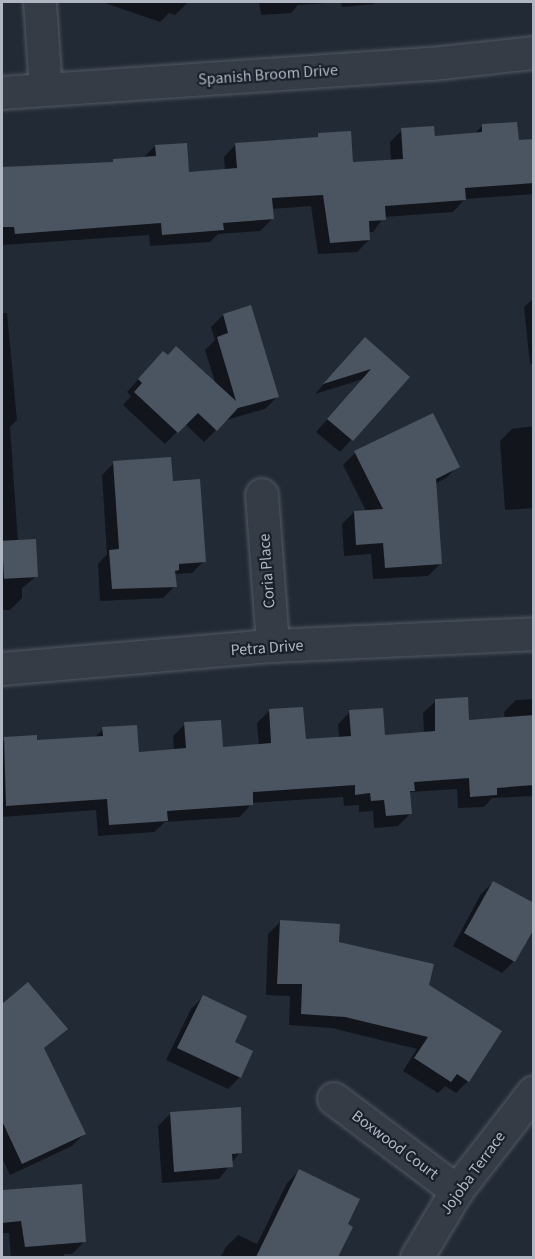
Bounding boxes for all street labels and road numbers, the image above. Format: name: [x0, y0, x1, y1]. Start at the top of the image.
street label: Spanish Broom Drive: [198, 61, 338, 89]
street label: Coria Place: [255, 533, 279, 609]
street label: Petra Drive: [230, 636, 304, 660]
street label: Boxwood Court: [348, 1106, 442, 1184]
street label: Jojoba Terrace: [436, 1128, 510, 1218]

